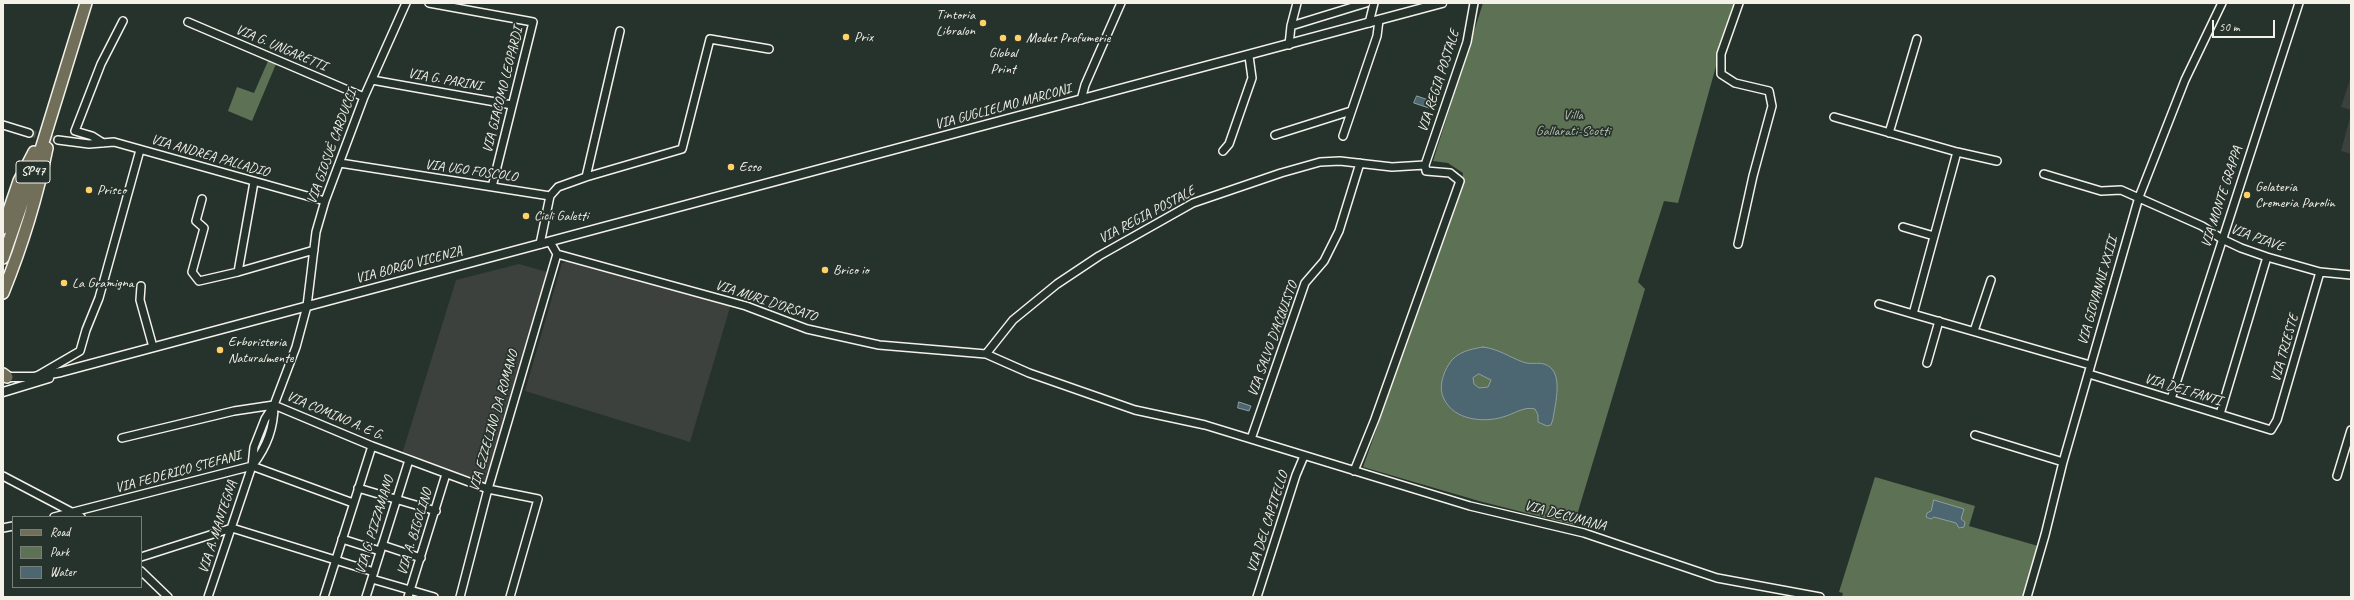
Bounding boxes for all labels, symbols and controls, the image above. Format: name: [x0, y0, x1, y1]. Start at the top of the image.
place label: Tintoria Libralon: [936, 7, 975, 40]
scale bar: [2214, 12, 2277, 38]
marker: Tintoria Libralon: [978, 18, 988, 28]
text: 50 m: [2219, 19, 2239, 35]
street label: VIA G. UNGARETTI: [233, 21, 329, 75]
street label: VIA GIACOMO LEOPARDI: [479, 25, 527, 155]
street label: VIA REGIA POSTALE: [1415, 28, 1463, 134]
place label: Prix: [854, 29, 873, 45]
place label: Modus Profumerie: [1026, 30, 1110, 46]
marker: Prix: [841, 32, 851, 42]
marker: Global Print: [998, 33, 1008, 43]
marker: Modus Profumerie: [1013, 33, 1023, 43]
place label: Global Print: [989, 45, 1017, 78]
street label: VIA G. PARINI: [407, 65, 483, 95]
street label: VIA GUGLIELMO MARCONI: [933, 81, 1073, 133]
street label: VIA GIOSUÈ CARDUCCI: [304, 88, 360, 206]
park label: Villa Gallarati-Scotti: [1536, 107, 1610, 140]
street label: VIA ANDREA PALLADIO: [149, 131, 271, 181]
street label: VIA MONTE GRAPPA: [2198, 144, 2246, 250]
street label: VIA UGO FOSCOLO: [424, 156, 518, 186]
place label: Esso: [739, 159, 761, 175]
road number: SP47: [16, 161, 50, 183]
marker: Esso: [726, 162, 736, 172]
place label: Gelateria Cremeria Parolin: [2255, 179, 2335, 212]
place label: Prisco: [97, 182, 126, 198]
street label: VIA REGIA POSTALE: [1096, 183, 1198, 247]
marker: Prisco: [84, 185, 94, 195]
marker: Gelateria Cremeria Parolin: [2242, 190, 2252, 200]
place label: Cicli Galetti: [534, 208, 588, 224]
marker: Cicli Galetti: [521, 211, 531, 221]
street label: VIA PIAVE: [2228, 221, 2286, 255]
street label: VIA GIOVANNI XXIII: [2075, 235, 2121, 347]
street label: VIA BORGO VICENZA: [354, 243, 464, 287]
place label: Brico io: [833, 262, 869, 278]
marker: Brico io: [820, 265, 830, 275]
place label: La Gramigna: [72, 275, 134, 291]
street label: VIA MURI D'ORSATO: [713, 277, 819, 325]
marker: La Gramigna: [59, 278, 69, 288]
street label: VIA SALVO D'ACQUISTO: [1244, 279, 1302, 399]
street label: VIA TRIESTE: [2267, 312, 2303, 384]
place label: Erboristeria Naturalmente: [228, 334, 293, 366]
marker: Erboristeria Naturalmente: [215, 345, 225, 355]
street label: VIA EZZELINO DA ROMANO: [466, 349, 522, 493]
street label: VIA DEI FANTI: [2142, 370, 2224, 410]
street label: VIA COMINO A. E G.: [284, 388, 386, 444]
street label: VIA FEDERICO STEFANI: [113, 447, 243, 497]
street label: VIA DEL CAPITELLO: [1244, 469, 1292, 575]
street label: VIA G. PIZZAMANO: [352, 474, 398, 576]
street label: VIA A. MANTEGNA: [195, 479, 241, 575]
street label: VIA A. BIGOLINO: [394, 487, 436, 577]
street label: VIA DECUMANA: [1522, 497, 1608, 535]
legend: [12, 516, 142, 588]
text: Road: [50, 524, 70, 540]
text: Park: [50, 544, 69, 560]
text: Water: [50, 564, 76, 580]

